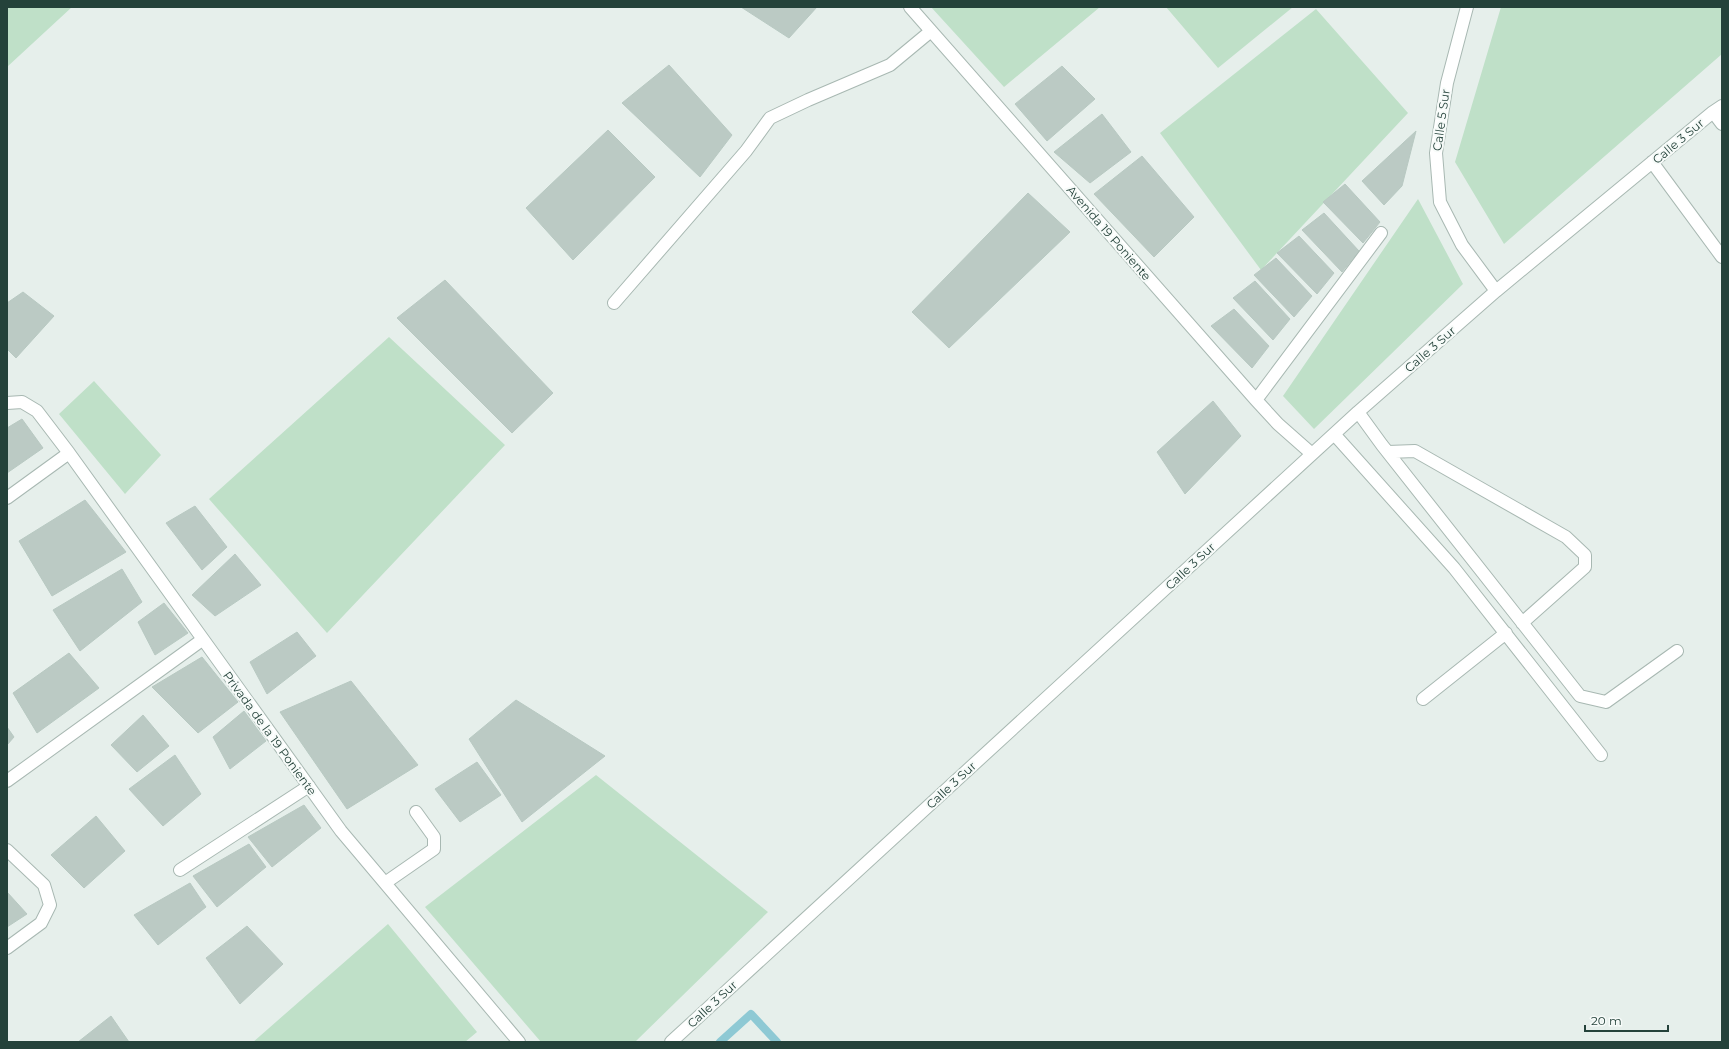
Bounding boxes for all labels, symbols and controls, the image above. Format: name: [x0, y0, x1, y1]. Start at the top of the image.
street label: Calle 5 Sur: [1429, 88, 1453, 152]
street label: Calle 3 Sur: [1649, 115, 1707, 167]
street label: Avenida 19 Poniente: [1064, 182, 1154, 284]
street label: Calle 3 Sur: [1401, 323, 1459, 375]
street label: Calle 3 Sur: [1162, 539, 1218, 593]
street label: Privada de la 19 Poniente: [220, 668, 320, 798]
street label: Calle 3 Sur: [923, 758, 979, 812]
street label: Calle 3 Sur: [684, 977, 740, 1031]
scale bar: [1585, 1007, 1668, 1033]
text: 20 m: [1591, 1013, 1622, 1028]

